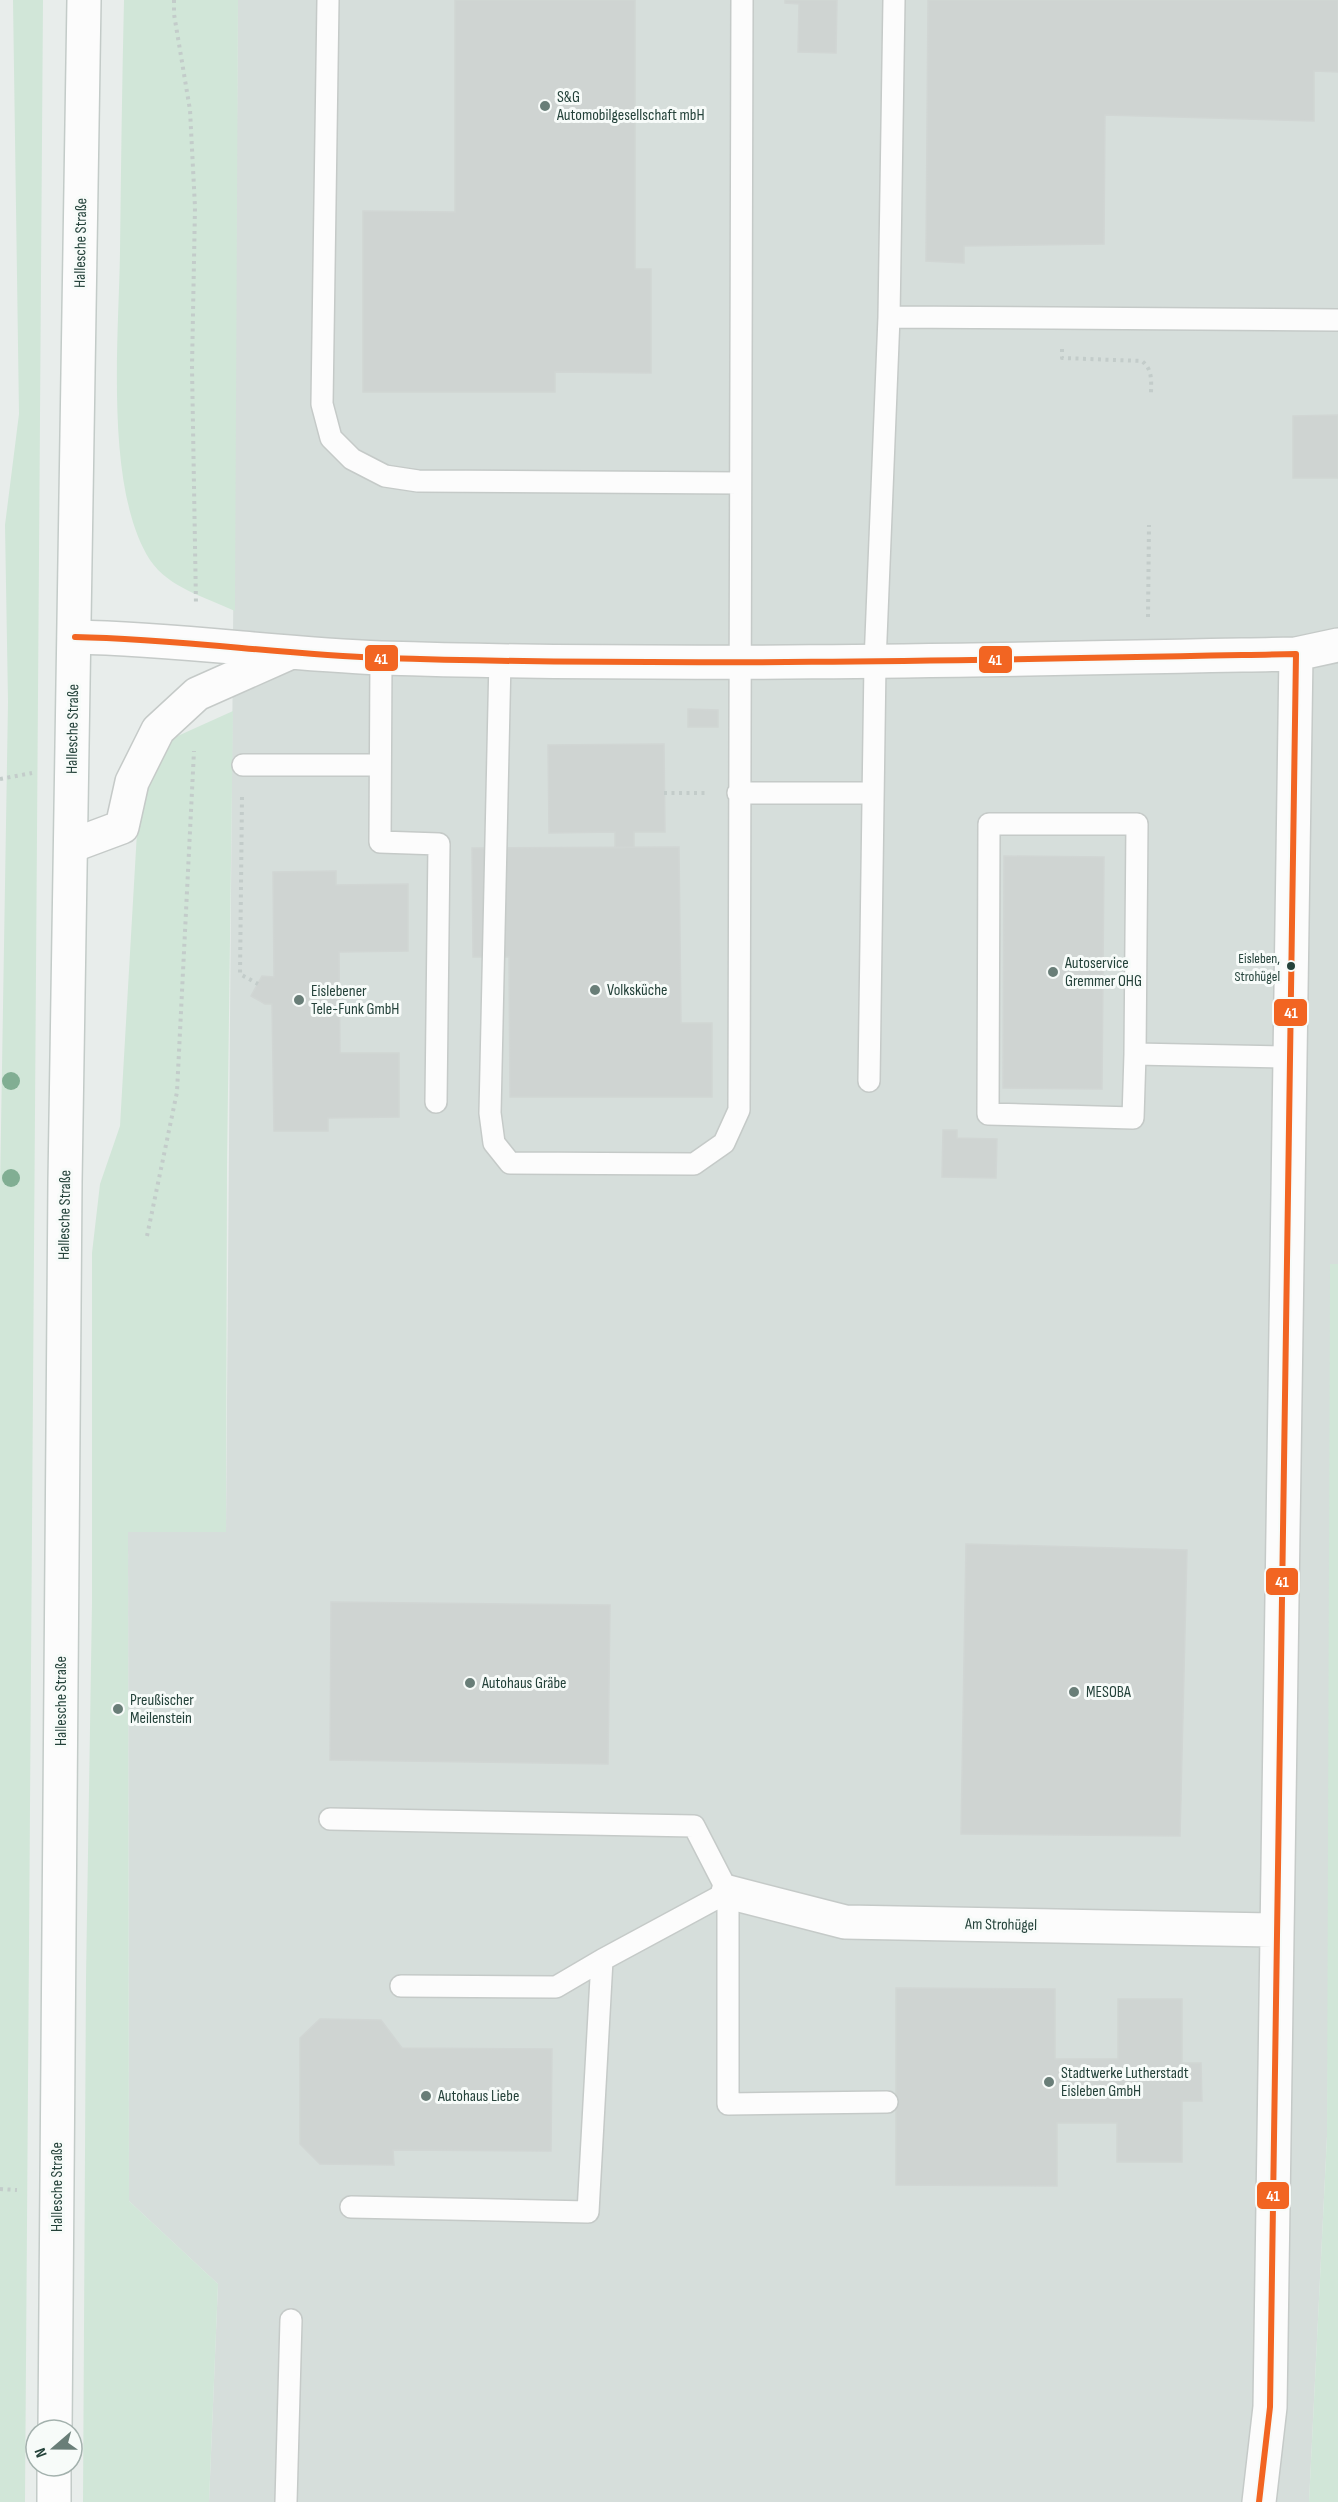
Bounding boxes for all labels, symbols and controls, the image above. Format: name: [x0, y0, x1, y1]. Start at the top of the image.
place label: S&G Automobilgesellschaft mbH: [556, 88, 705, 125]
marker: S&G Automobilgesellschaft mbH: [538, 99, 552, 113]
street label: Hallesche Straße: [71, 198, 91, 288]
line badge: 41: [364, 644, 399, 672]
line badge: 41: [978, 645, 1013, 674]
text: 41: [374, 650, 389, 669]
text: 41: [988, 651, 1003, 670]
street label: Hallesche Straße: [63, 684, 83, 774]
place label: Eisleben, Strohügel: [1235, 950, 1280, 985]
place label: Autoservice Gremmer OHG: [1064, 954, 1142, 991]
marker: Eisleben, Strohügel: [1285, 960, 1297, 972]
marker: Autoservice Gremmer OHG: [1046, 965, 1060, 979]
place label: Volksküche: [607, 981, 667, 1000]
place label: Eislebener Tele-Funk GmbH: [311, 982, 399, 1019]
marker: Volksküche: [588, 983, 602, 997]
marker: Eislebener Tele-Funk GmbH: [292, 993, 306, 1007]
line badge: 41: [1273, 998, 1308, 1027]
text: 41: [1284, 1004, 1299, 1023]
street label: Hallesche Straße: [55, 1170, 75, 1260]
line badge: 41: [1265, 1567, 1299, 1596]
text: 41: [1275, 1573, 1290, 1592]
street label: Hallesche Straße: [52, 1656, 71, 1746]
place label: Autohaus Gräbe: [481, 1674, 567, 1693]
marker: Autohaus Gräbe: [463, 1676, 477, 1690]
place label: MESOBA: [1086, 1683, 1131, 1702]
marker: MESOBA: [1067, 1685, 1081, 1699]
place label: Preußischer Meilenstein: [130, 1691, 194, 1728]
marker: Preußischer Meilenstein: [111, 1702, 125, 1716]
street label: Am Strohügel: [964, 1915, 1037, 1935]
place label: Stadtwerke Lutherstadt Eisleben GmbH: [1061, 2064, 1189, 2101]
marker: Stadtwerke Lutherstadt Eisleben GmbH: [1042, 2075, 1056, 2089]
place label: Autohaus Liebe: [437, 2087, 519, 2106]
marker: Autohaus Liebe: [419, 2089, 433, 2103]
street label: Hallesche Straße: [48, 2142, 67, 2232]
line badge: 41: [1256, 2181, 1290, 2210]
text: 41: [1266, 2187, 1281, 2206]
north arrow: [24, 2418, 84, 2478]
text: N: [31, 2445, 52, 2460]

